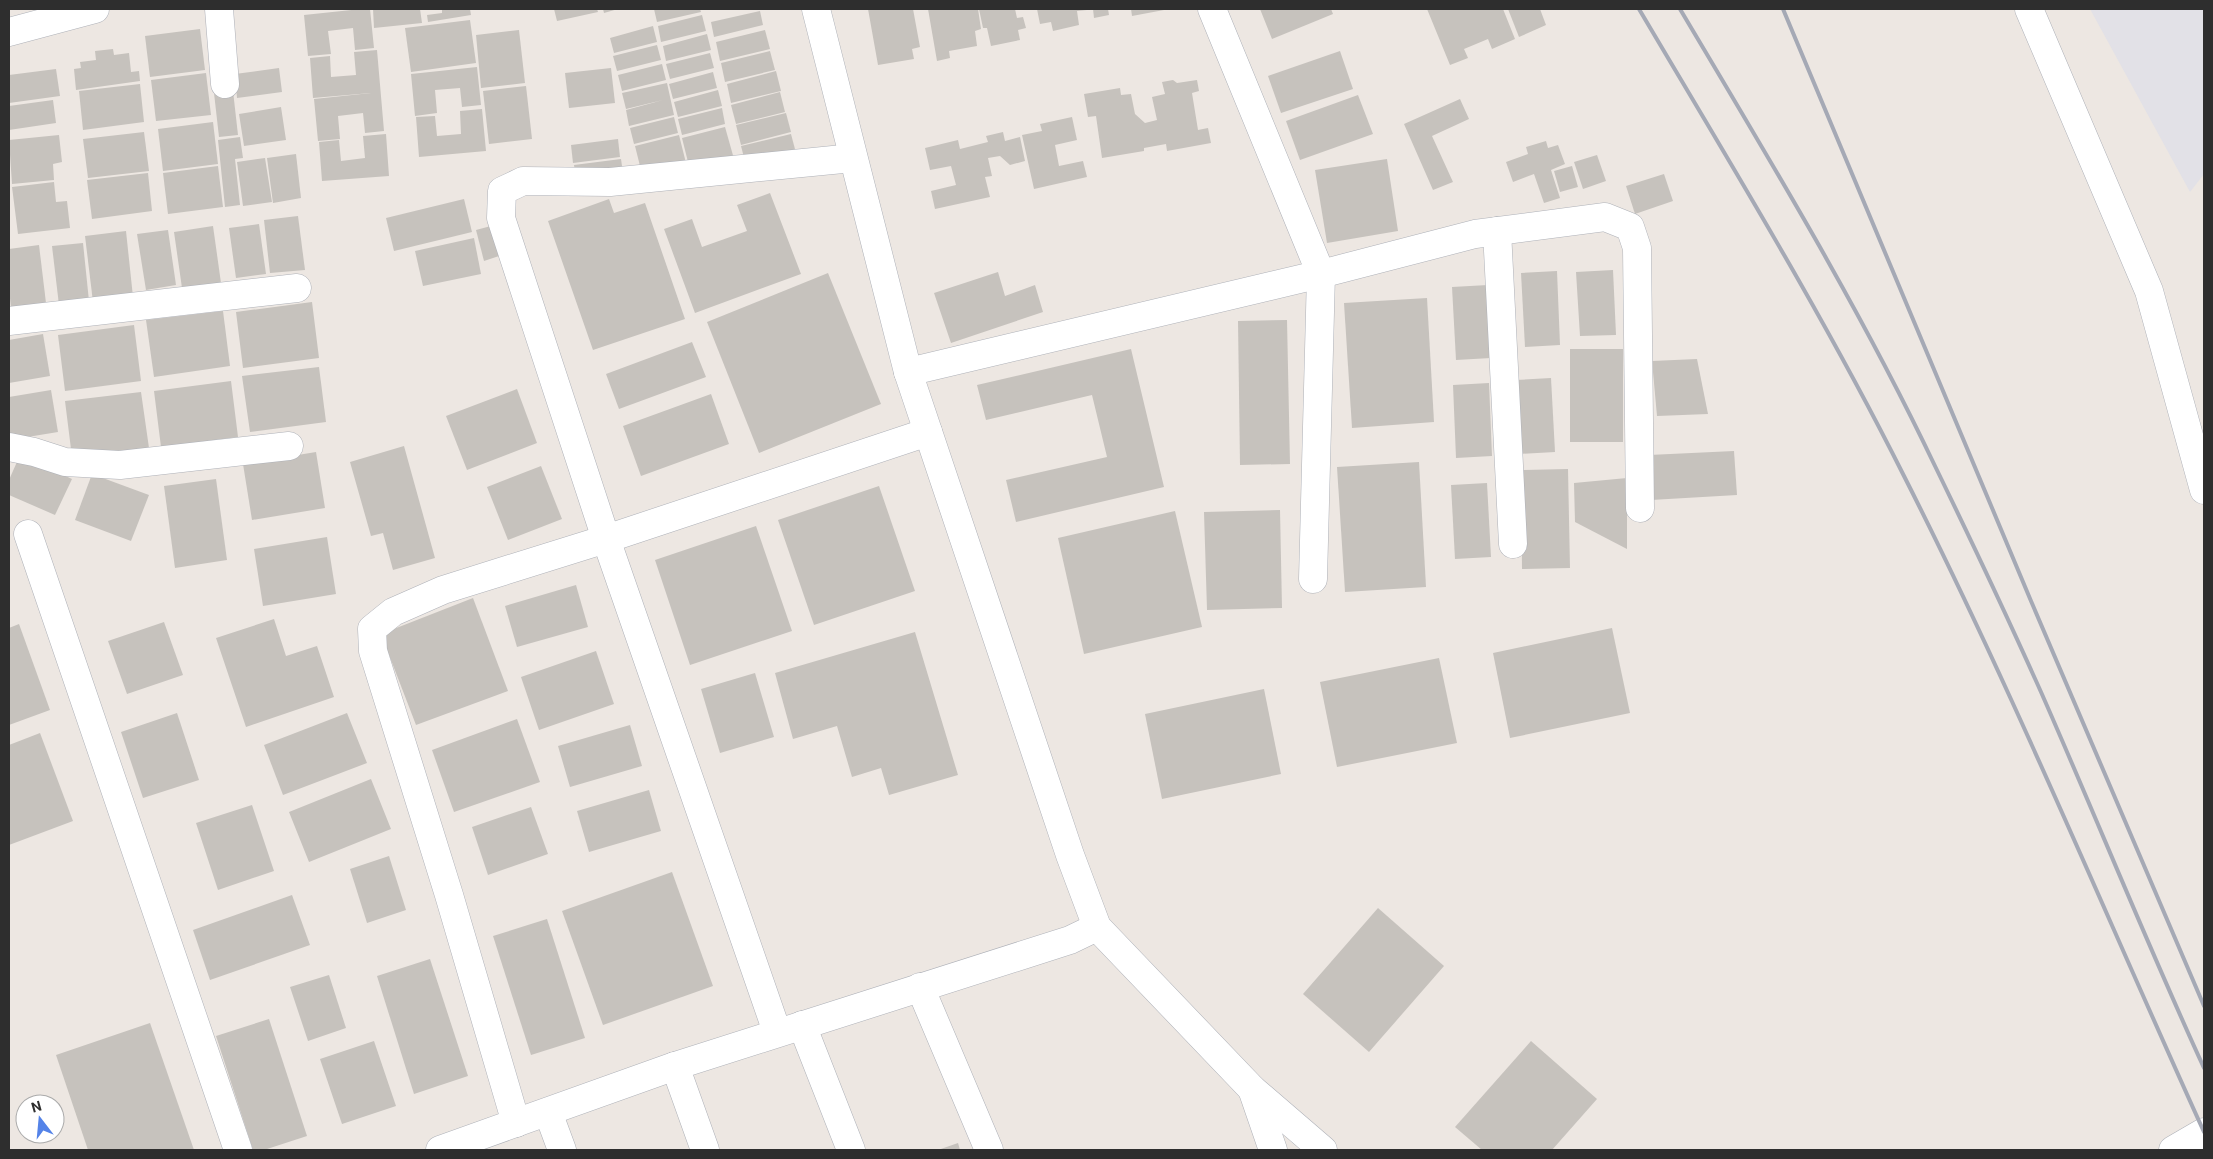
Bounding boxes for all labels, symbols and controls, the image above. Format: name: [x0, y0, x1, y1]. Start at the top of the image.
north arrow: [15, 1094, 65, 1144]
text: N: [29, 1097, 43, 1116]

